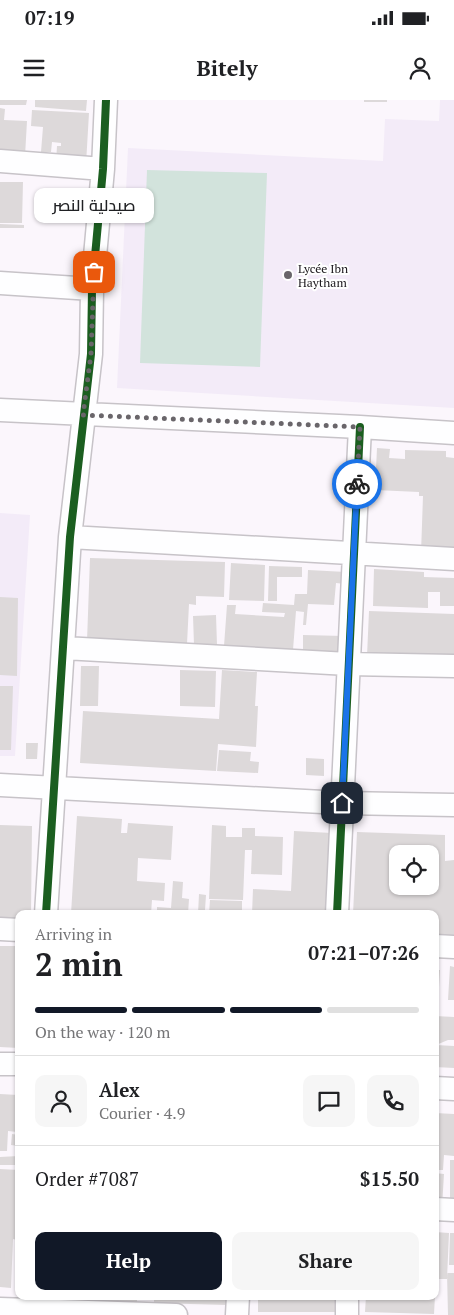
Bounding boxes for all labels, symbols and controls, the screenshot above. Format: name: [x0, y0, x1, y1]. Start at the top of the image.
text: 07:19: [25, 5, 74, 30]
text: Bitely: [196, 53, 258, 82]
icon: menu: [20, 54, 48, 82]
icon: person: [406, 54, 434, 82]
callout: صيدلية النصر: [34, 187, 154, 222]
text: صيدلية النصر: [53, 194, 135, 216]
pin: [73, 251, 115, 293]
icon: bag: [80, 258, 108, 286]
place label: Lycée Ibn Haytham: [298, 261, 348, 290]
marker: Lycée Ibn Haytham: [282, 269, 294, 281]
courier: [332, 459, 382, 509]
icon: bike: [343, 470, 371, 498]
pin: [321, 782, 363, 824]
icon: home: [328, 789, 356, 817]
map controls: [389, 845, 439, 895]
button: locate: [389, 845, 439, 895]
text: Arriving in: [35, 923, 112, 945]
text: 07:21–07:26: [308, 940, 419, 965]
text: 2 min: [35, 943, 123, 985]
text: On the way · 120 m: [35, 1021, 170, 1043]
button: person: [35, 1075, 87, 1127]
button: chat: [303, 1075, 355, 1127]
button: phone: [367, 1075, 419, 1127]
text: Alex: [99, 1077, 140, 1102]
text: Courier · 4.9: [99, 1102, 185, 1124]
text: Order #7087: [35, 1166, 139, 1191]
text: $15.50: [360, 1166, 419, 1191]
button: Help: [35, 1232, 222, 1290]
button: Share: [232, 1232, 419, 1290]

